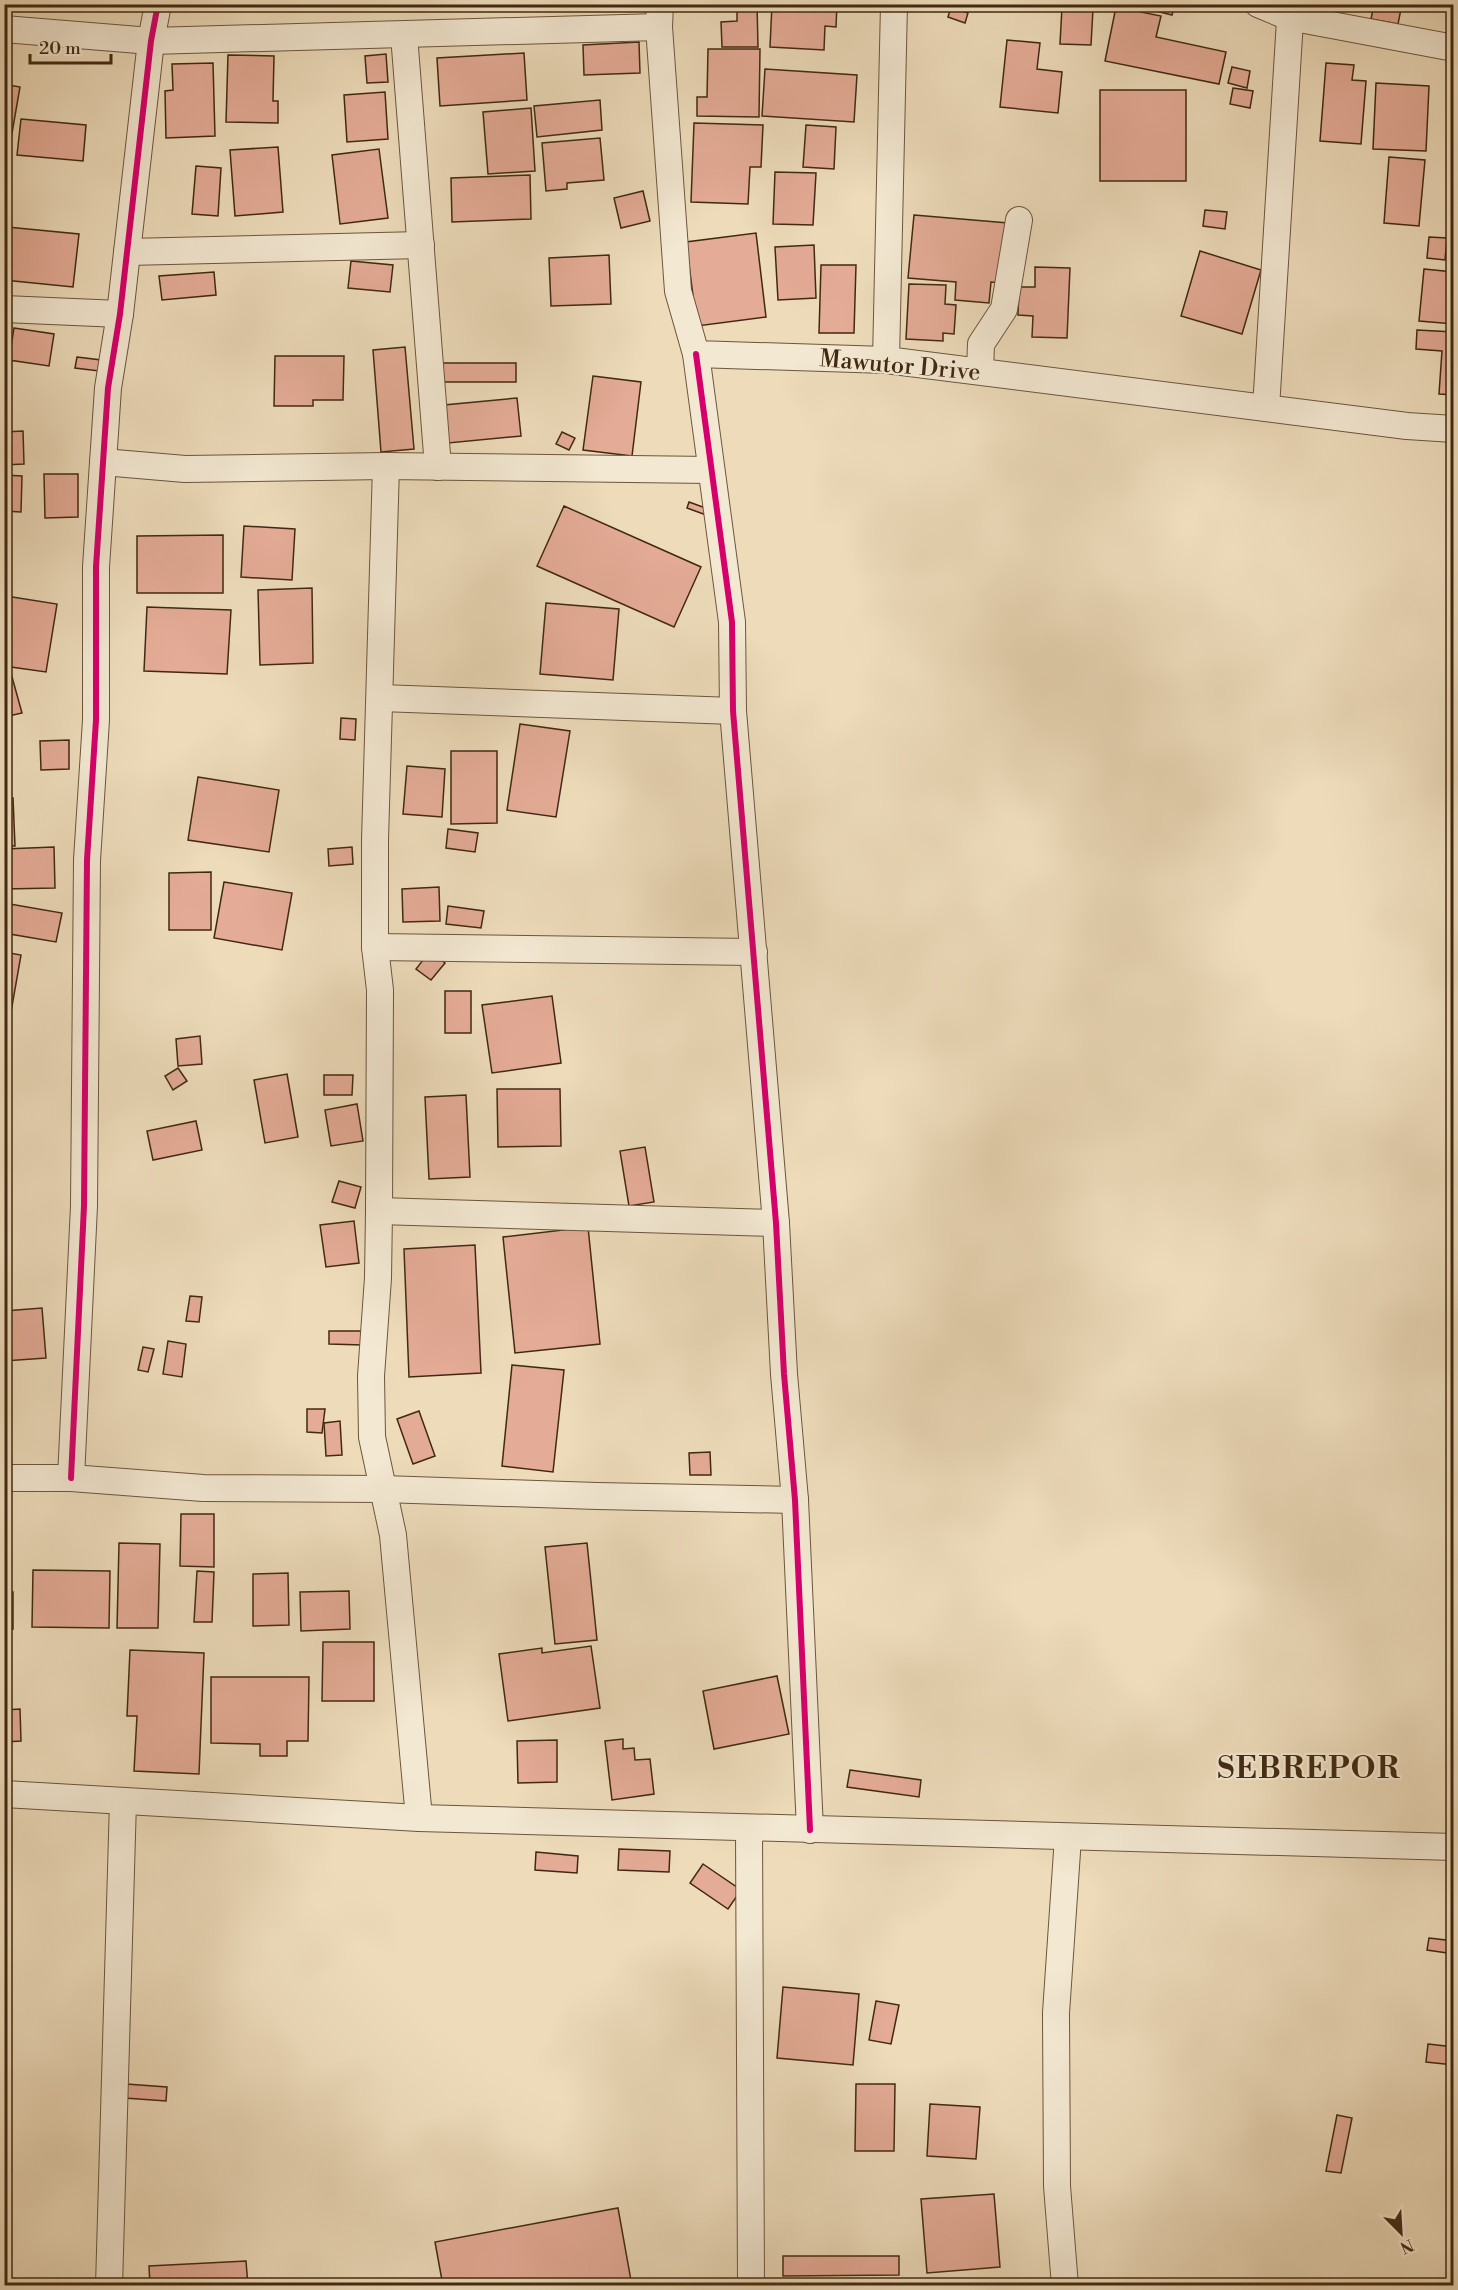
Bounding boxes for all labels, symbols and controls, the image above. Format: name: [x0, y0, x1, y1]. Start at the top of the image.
scale bar: [30, 27, 111, 65]
text: 20 m: [39, 37, 81, 60]
street label: Mawutor Drive: [818, 344, 982, 388]
district label: SEBREPOR: [1217, 1750, 1401, 1788]
north arrow: [1371, 2203, 1431, 2263]
text: N: [1397, 2234, 1417, 2258]

